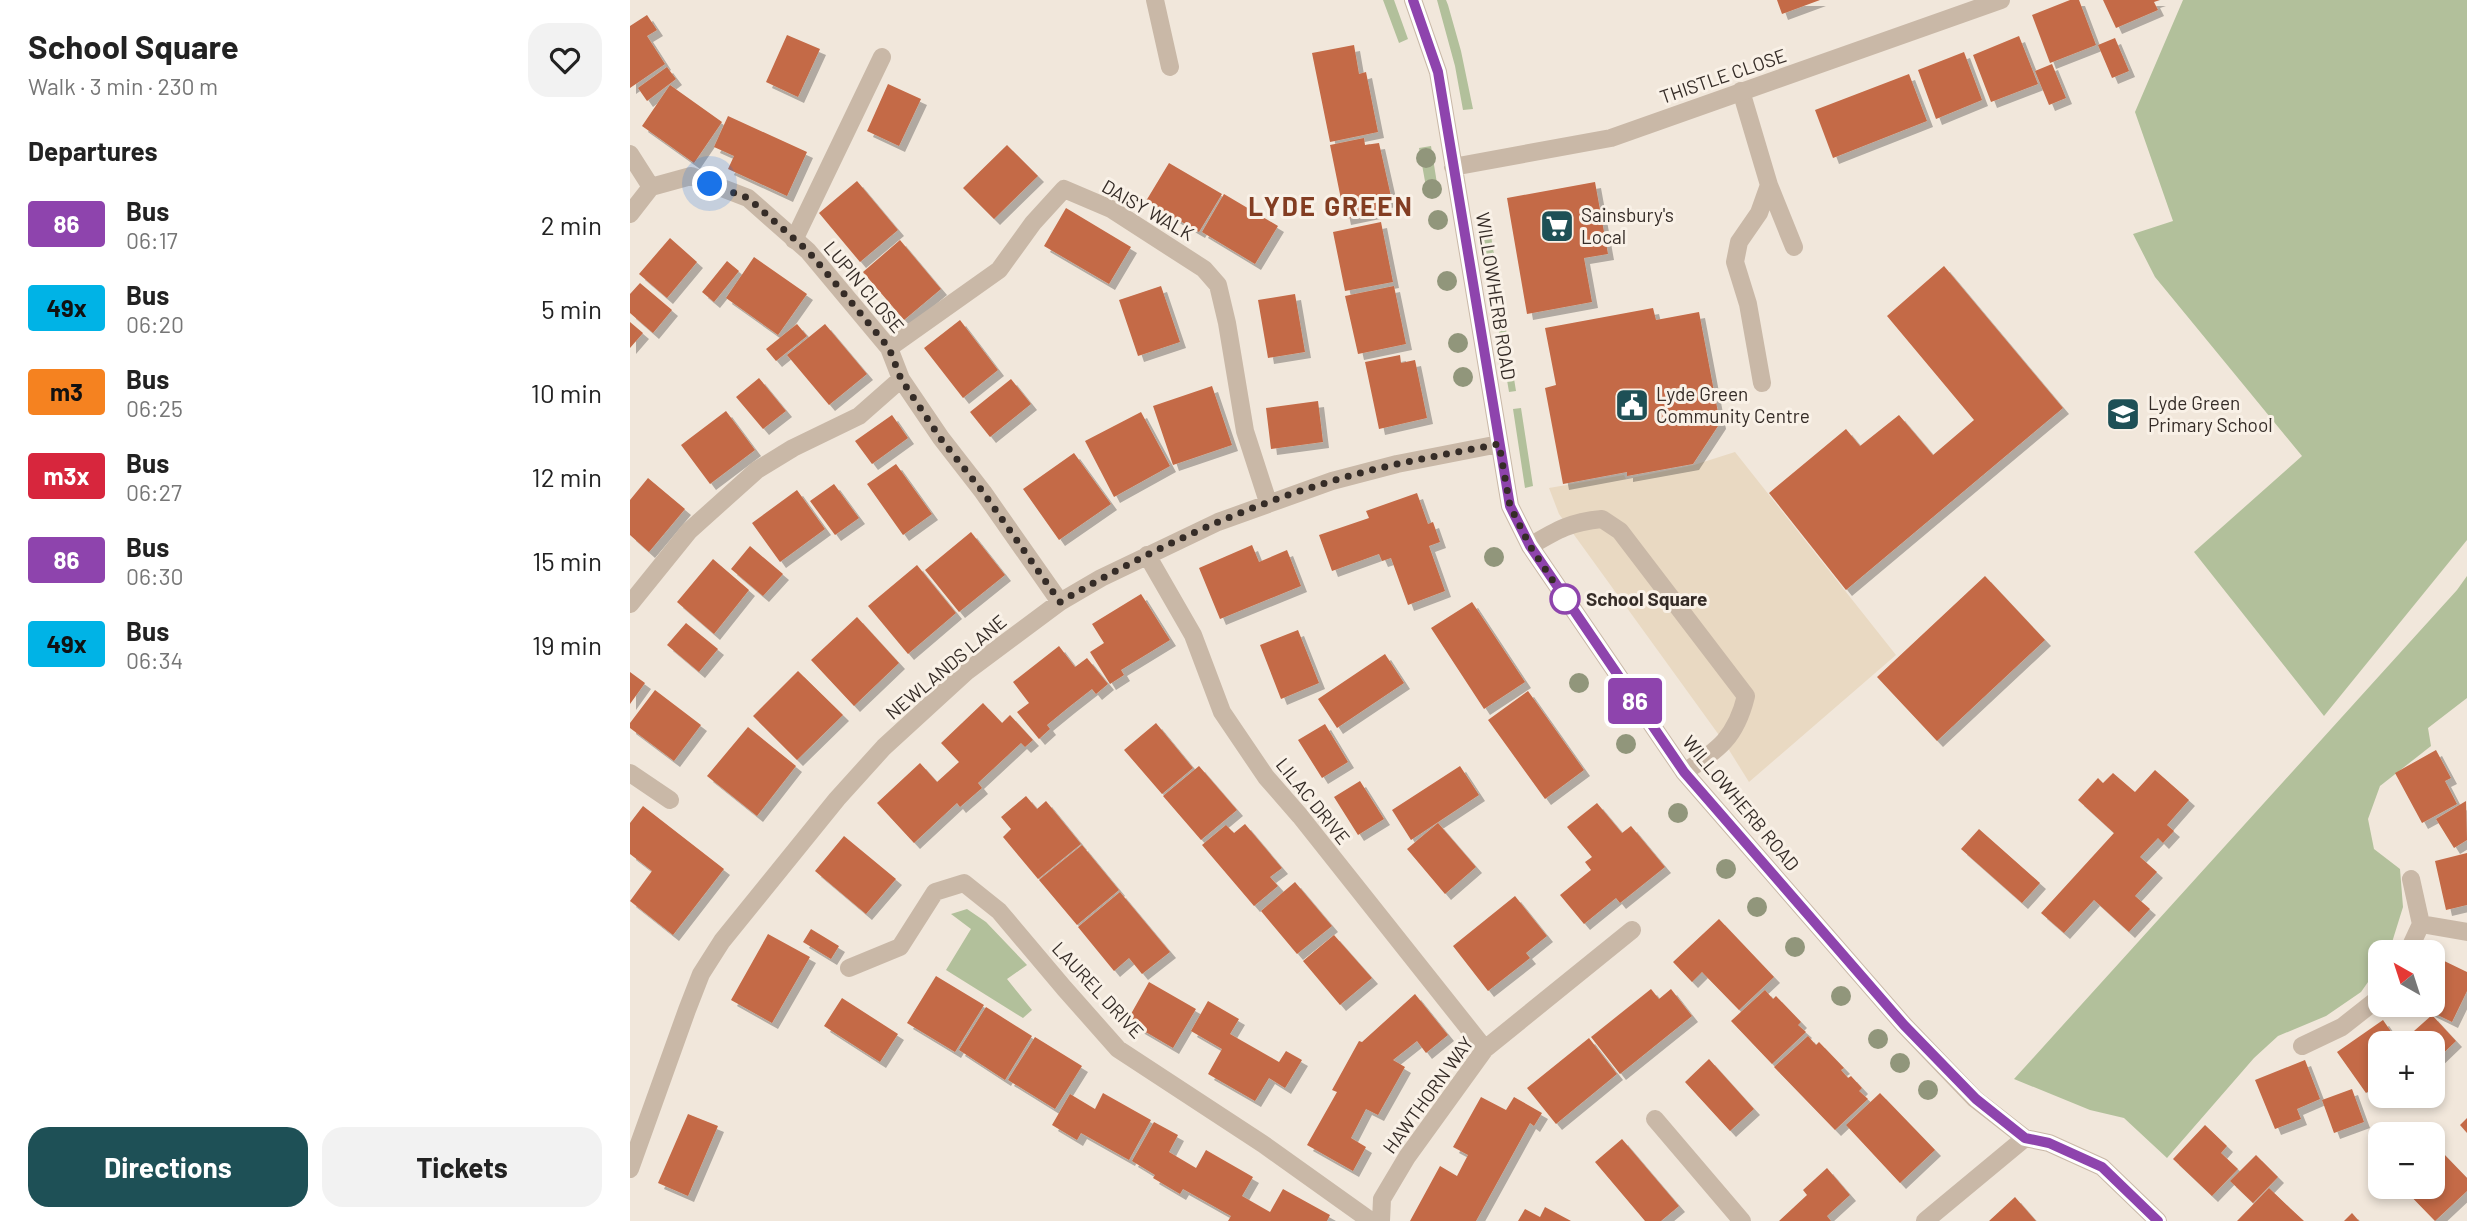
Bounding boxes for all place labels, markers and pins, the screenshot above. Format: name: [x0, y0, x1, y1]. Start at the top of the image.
place label: Sainsbury's Local: [1581, 203, 1674, 248]
supermarket icon: Sainsbury's Local: [1538, 207, 1576, 245]
place label: Lyde Green Community Centre: [1656, 382, 1810, 427]
public building icon: Lyde Green Community Centre: [1613, 386, 1651, 424]
place label: Lyde Green Primary School: [2148, 391, 2273, 436]
school or university icon: Lyde Green Primary School: [2104, 395, 2142, 433]
marker: School Square: [1550, 584, 1580, 614]
place label: School Square: [1586, 587, 1707, 610]

